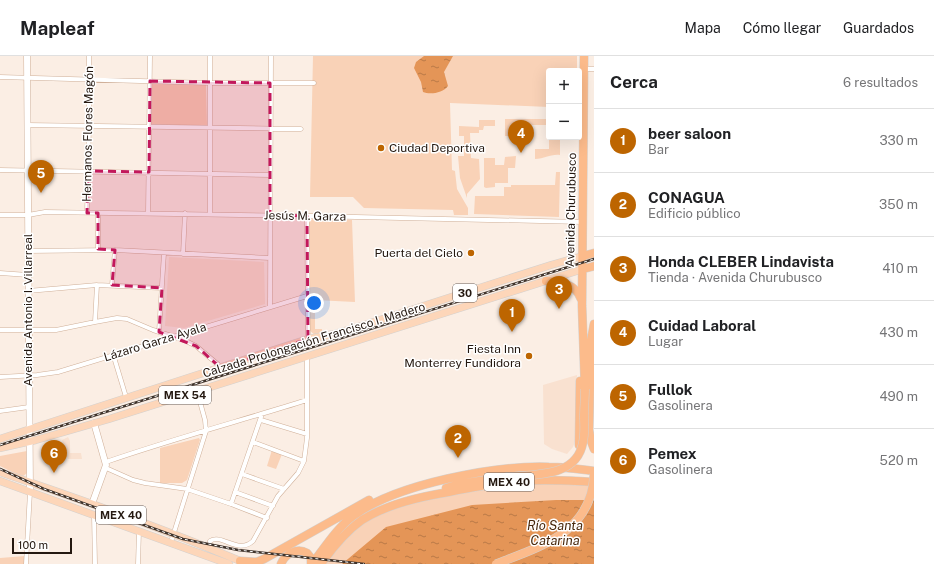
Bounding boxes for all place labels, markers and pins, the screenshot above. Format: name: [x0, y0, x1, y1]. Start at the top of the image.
pin: 4: [508, 120, 534, 153]
place label: Ciudad Deportiva: [389, 141, 485, 155]
marker: Ciudad Deportiva: [376, 143, 386, 153]
pin: 5: [28, 160, 54, 193]
place label: Puerta del Cielo: [374, 246, 463, 260]
marker: Puerta del Cielo: [466, 248, 476, 258]
pin: 3: [546, 276, 572, 309]
pin: 1: [499, 299, 525, 332]
place label: Fiesta Inn Monterrey Fundidora: [404, 342, 521, 370]
marker: Fiesta Inn Monterrey Fundidora: [524, 351, 534, 361]
pin: 2: [445, 425, 471, 458]
pin: 6: [41, 440, 67, 473]

